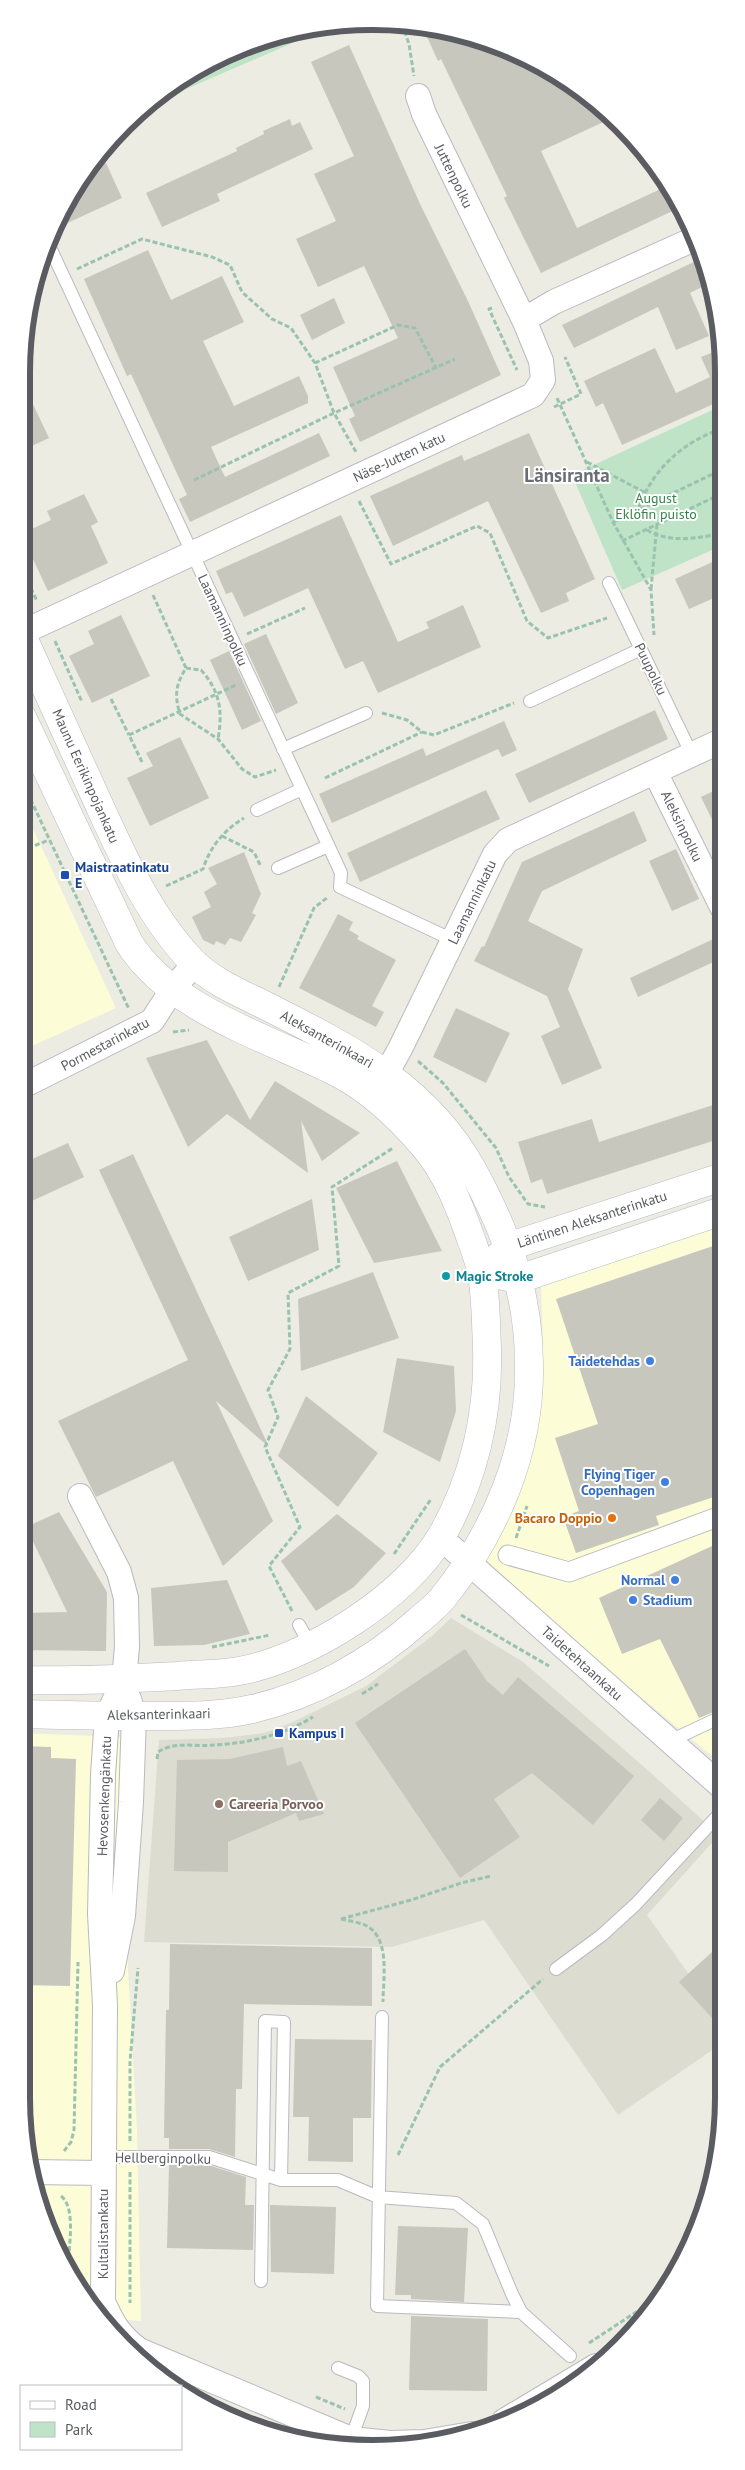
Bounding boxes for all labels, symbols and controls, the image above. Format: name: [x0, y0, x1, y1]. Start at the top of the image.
street label: Juttenpolku: [430, 140, 477, 211]
street label: Näse-Jutten katu: [350, 428, 448, 486]
district label: Länsiranta: [524, 463, 610, 487]
park label: August Eklöfin puisto: [615, 489, 697, 523]
street label: Laamanninpolku: [194, 571, 252, 669]
street label: Puupolku: [631, 640, 671, 698]
street label: Maunu Eerikinpojankatu: [48, 706, 124, 846]
street label: Aleksinpolku: [657, 788, 707, 864]
street label: Laamanninkatu: [444, 857, 500, 947]
place label: Maistraatinkatu E: [75, 858, 169, 892]
marker: Maistraatinkatu E: [59, 869, 71, 881]
street label: Aleksanterinkaari: [277, 1006, 377, 1072]
street label: Pormestarinkatu: [58, 1013, 152, 1075]
street label: Läntinen Aleksanterinkatu: [515, 1186, 669, 1252]
place label: Magic Stroke: [456, 1267, 533, 1285]
marker: Magic Stroke: [440, 1270, 452, 1282]
place label: Taidetehdas: [568, 1352, 640, 1370]
marker: Taidetehdas: [644, 1355, 656, 1367]
place label: Flying Tiger Copenhagen: [581, 1465, 655, 1499]
marker: Flying Tiger Copenhagen: [659, 1476, 671, 1488]
place label: Bacaro Doppio: [515, 1509, 602, 1527]
marker: Bacaro Doppio: [606, 1512, 618, 1524]
place label: Normal: [621, 1571, 666, 1589]
marker: Normal: [669, 1574, 681, 1586]
place label: Stadium: [643, 1591, 692, 1609]
marker: Stadium: [627, 1594, 639, 1606]
street label: Taidetehtaankatu: [538, 1622, 626, 1704]
street label: Aleksanterinkaari: [107, 1704, 211, 1724]
place label: Kampus I: [289, 1724, 344, 1742]
marker: Kampus I: [273, 1727, 285, 1739]
street label: Hevosenkengänkatu: [93, 1736, 115, 1856]
place label: Careeria Porvoo: [229, 1795, 324, 1813]
marker: Careeria Porvoo: [213, 1798, 225, 1810]
street label: Hellberginpolku: [115, 2148, 211, 2168]
street label: Kultalistankatu: [94, 2189, 112, 2279]
legend: [20, 2385, 182, 2450]
text: Road: [65, 2395, 97, 2414]
text: Park: [65, 2420, 93, 2439]

